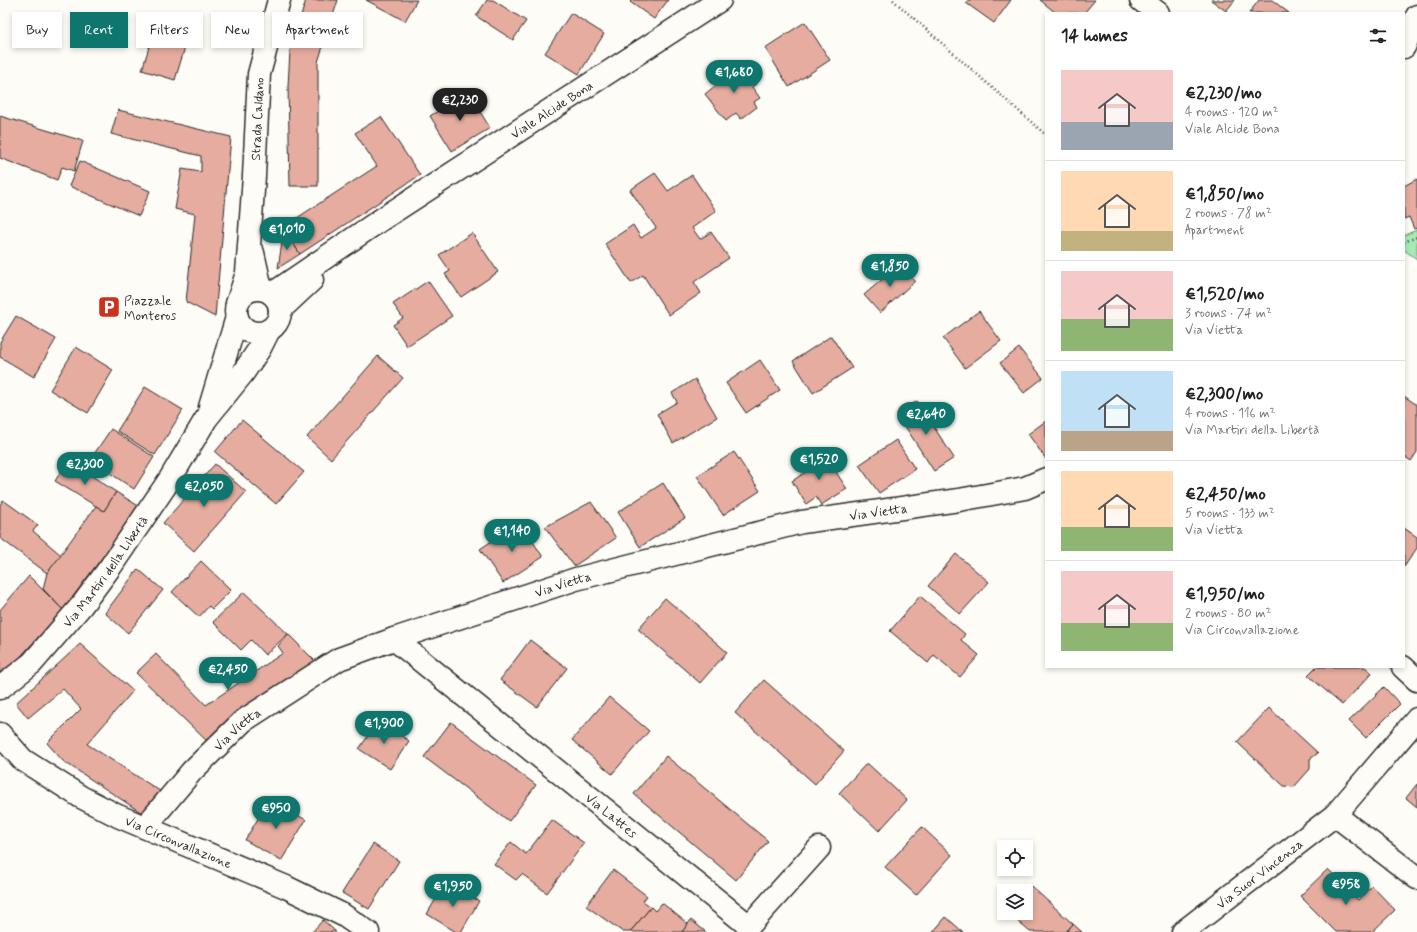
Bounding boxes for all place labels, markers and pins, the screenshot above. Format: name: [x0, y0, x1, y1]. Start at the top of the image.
pin: €1,680: [701, 60, 767, 94]
pin: €2,230: [427, 88, 493, 122]
pin: €1,010: [254, 217, 320, 251]
pin: €1,850: [857, 254, 923, 288]
place label: Piazzale Monteros: [124, 293, 177, 325]
parking icon: Piazzale Monteros: [96, 294, 122, 320]
pin: €2,640: [893, 402, 959, 436]
pin: €1,520: [786, 447, 852, 481]
pin: €2,300: [52, 452, 118, 486]
pin: €2,050: [171, 474, 237, 508]
pin: €1,140: [479, 519, 545, 553]
pin: €2,450: [195, 657, 261, 691]
pin: €1,900: [351, 711, 417, 745]
pin: €950: [252, 796, 300, 830]
pin: €958: [1322, 872, 1370, 906]
pin: €1,950: [420, 874, 486, 908]

